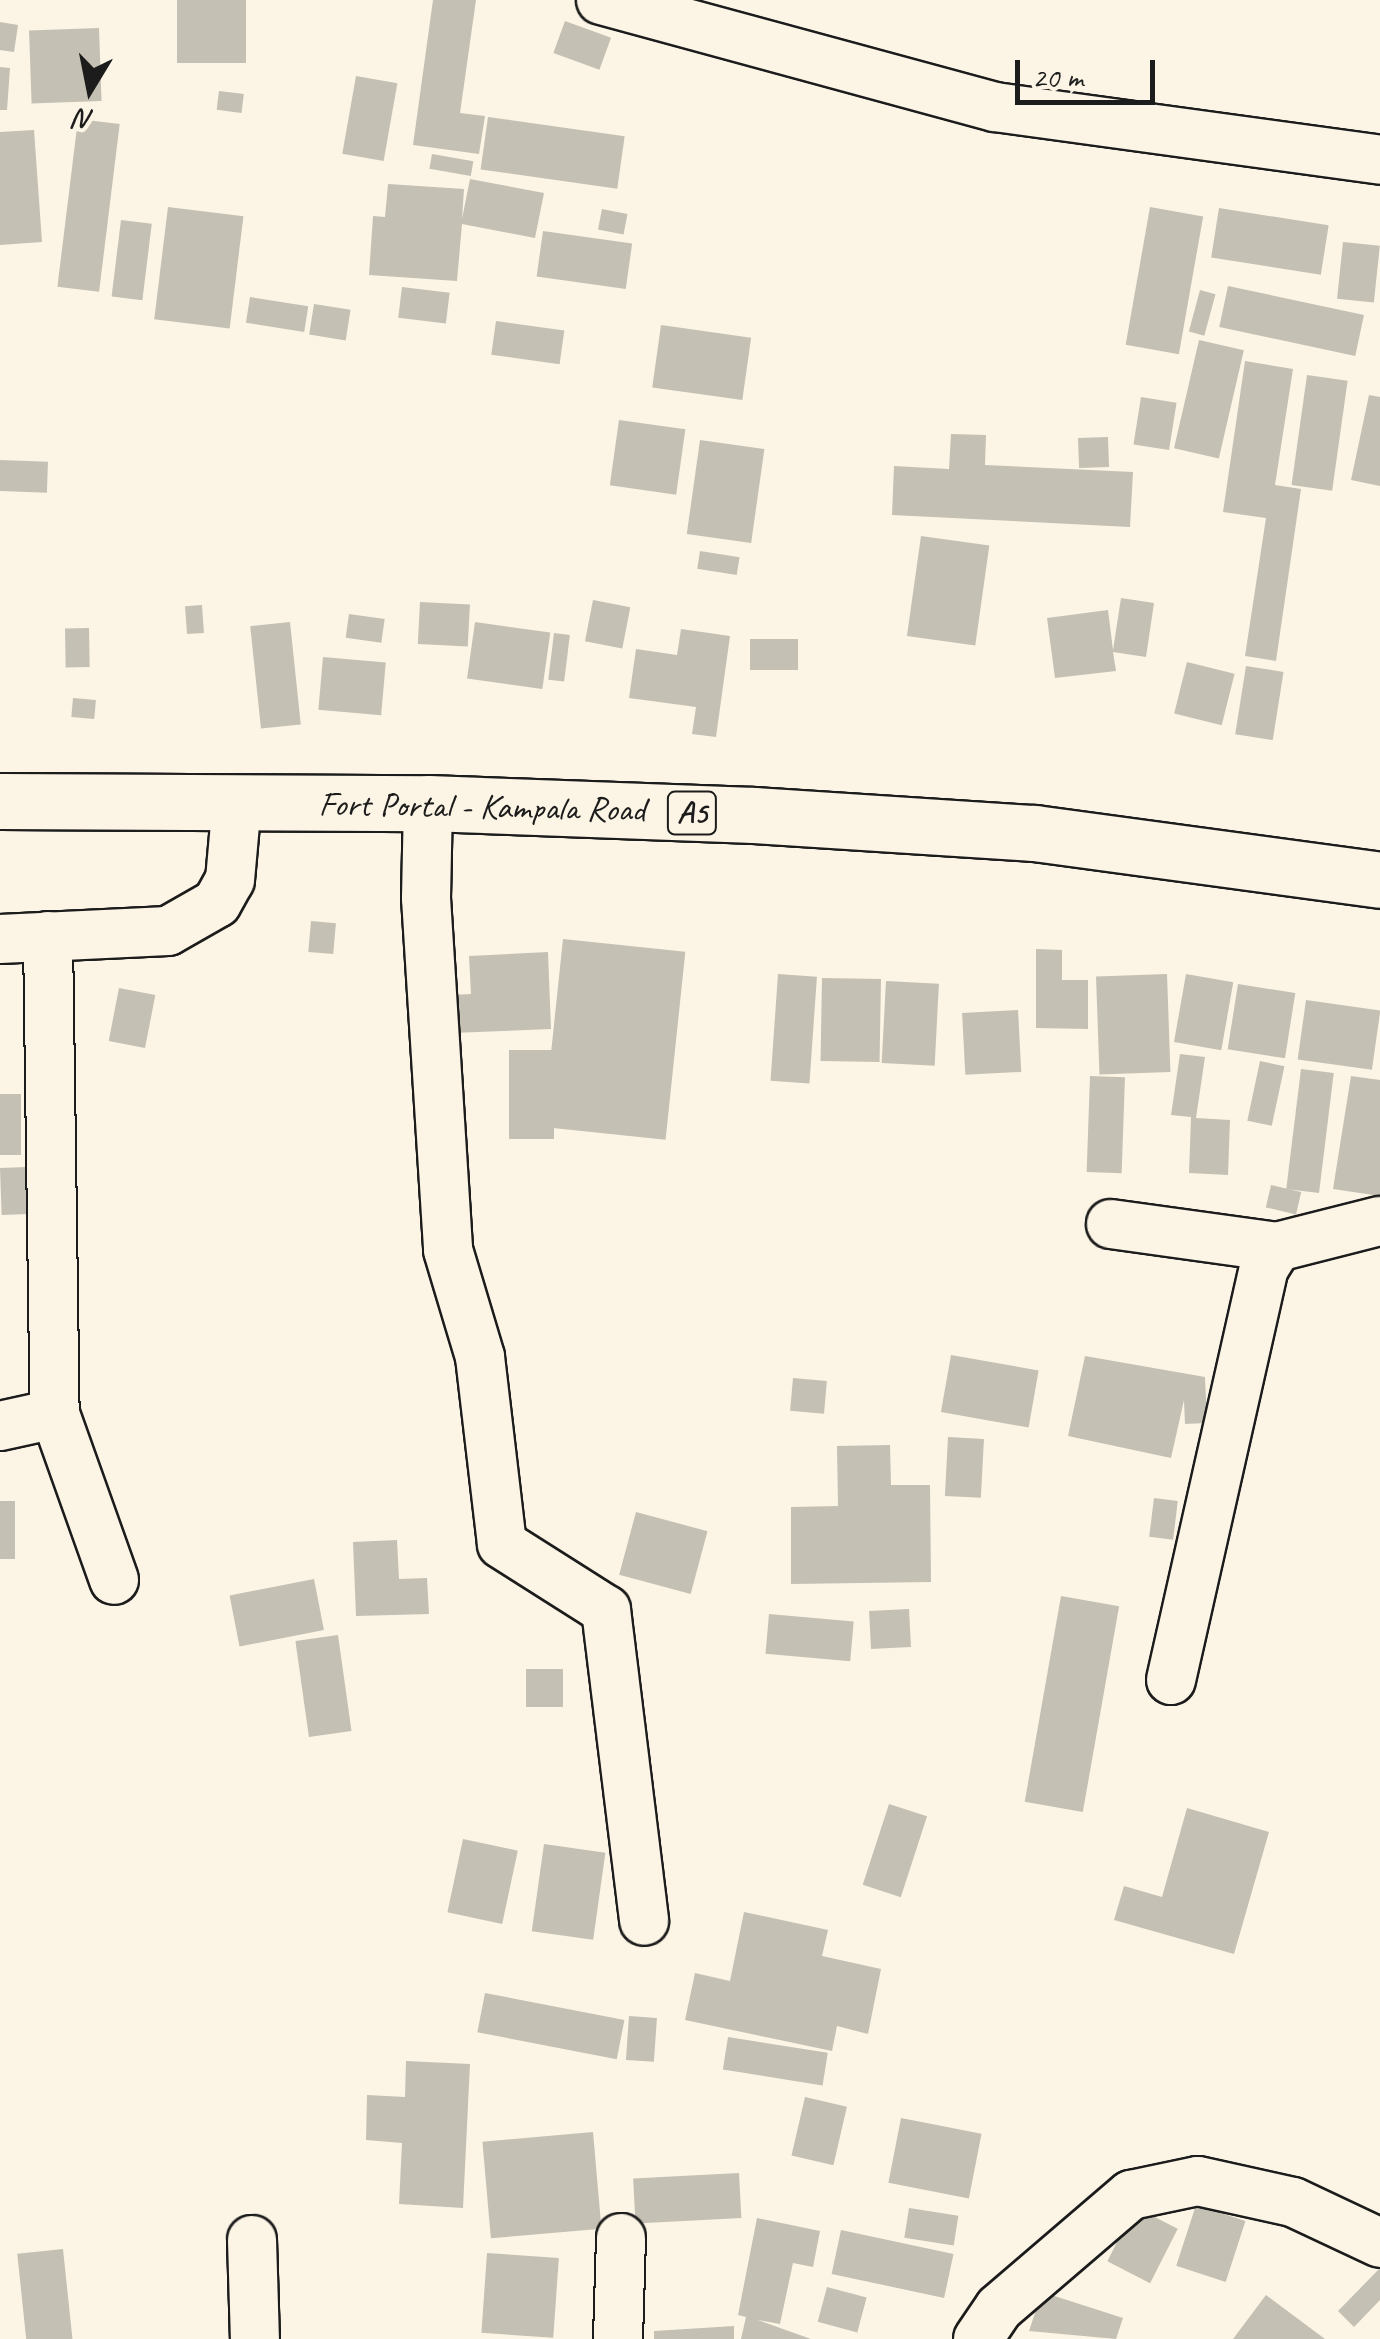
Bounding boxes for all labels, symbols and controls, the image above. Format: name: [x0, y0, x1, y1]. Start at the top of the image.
north arrow: [40, 40, 140, 140]
scale bar: [1020, 40, 1160, 102]
text: 20 m: [1032, 58, 1083, 96]
text: N: [73, 101, 96, 139]
street label: Fort Portal - Kampala Road: [319, 783, 645, 831]
road number: A5: [664, 786, 720, 840]

